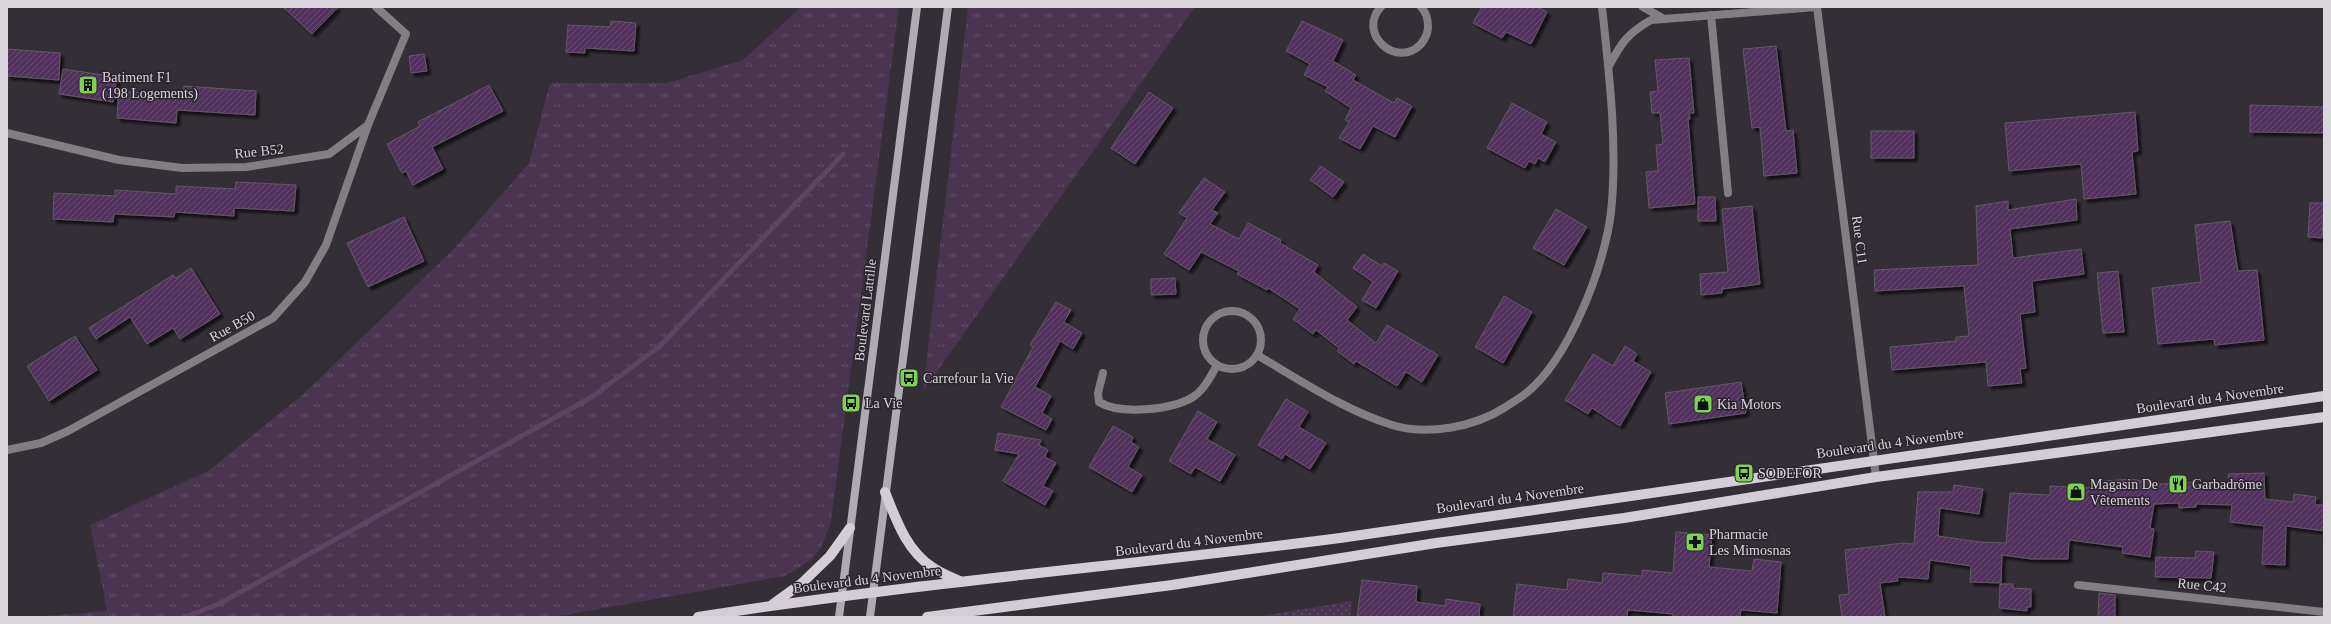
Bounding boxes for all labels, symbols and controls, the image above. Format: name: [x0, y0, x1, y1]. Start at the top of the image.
place label: Batiment F1 (198 Logements): [102, 70, 198, 102]
building icon: Batiment F1 (198 Logements): [77, 74, 99, 96]
street label: Rue B52: [234, 141, 284, 162]
street label: Rue C11: [1849, 215, 1870, 265]
street label: Boulevard Latrille: [852, 258, 879, 362]
street label: Rue B50: [207, 308, 257, 345]
bus stop icon: Carrefour la Vie: [898, 367, 920, 389]
place label: Carrefour la Vie: [923, 371, 1014, 386]
street label: Boulevard du 4 Novembre: [2135, 381, 2285, 416]
bus stop icon: La Vie: [840, 392, 862, 414]
shop icon: Kia Motors: [1692, 393, 1714, 415]
place label: La Vie: [865, 396, 902, 411]
place label: Kia Motors: [1717, 397, 1781, 412]
street label: Boulevard du 4 Novembre: [1815, 426, 1965, 461]
bus stop icon: SODEFOR: [1733, 462, 1755, 484]
place label: SODEFOR: [1758, 466, 1822, 481]
restaurant icon: Garbadrôme: [2167, 473, 2189, 495]
place label: Magasin De Vêtements: [2090, 477, 2158, 508]
place label: Garbadrôme: [2192, 477, 2262, 492]
street label: Boulevard du 4 Novembre: [1435, 481, 1585, 516]
shop icon: Magasin De Vêtements: [2065, 481, 2087, 503]
street label: Boulevard du 4 Novembre: [1114, 526, 1264, 559]
place label: Pharmacie Les Mimosnas: [1709, 527, 1791, 558]
pharmacy icon: Pharmacie Les Mimosnas: [1684, 531, 1706, 553]
street label: Boulevard du 4 Novembre: [792, 563, 942, 596]
street label: Rue C42: [2177, 575, 2227, 596]

